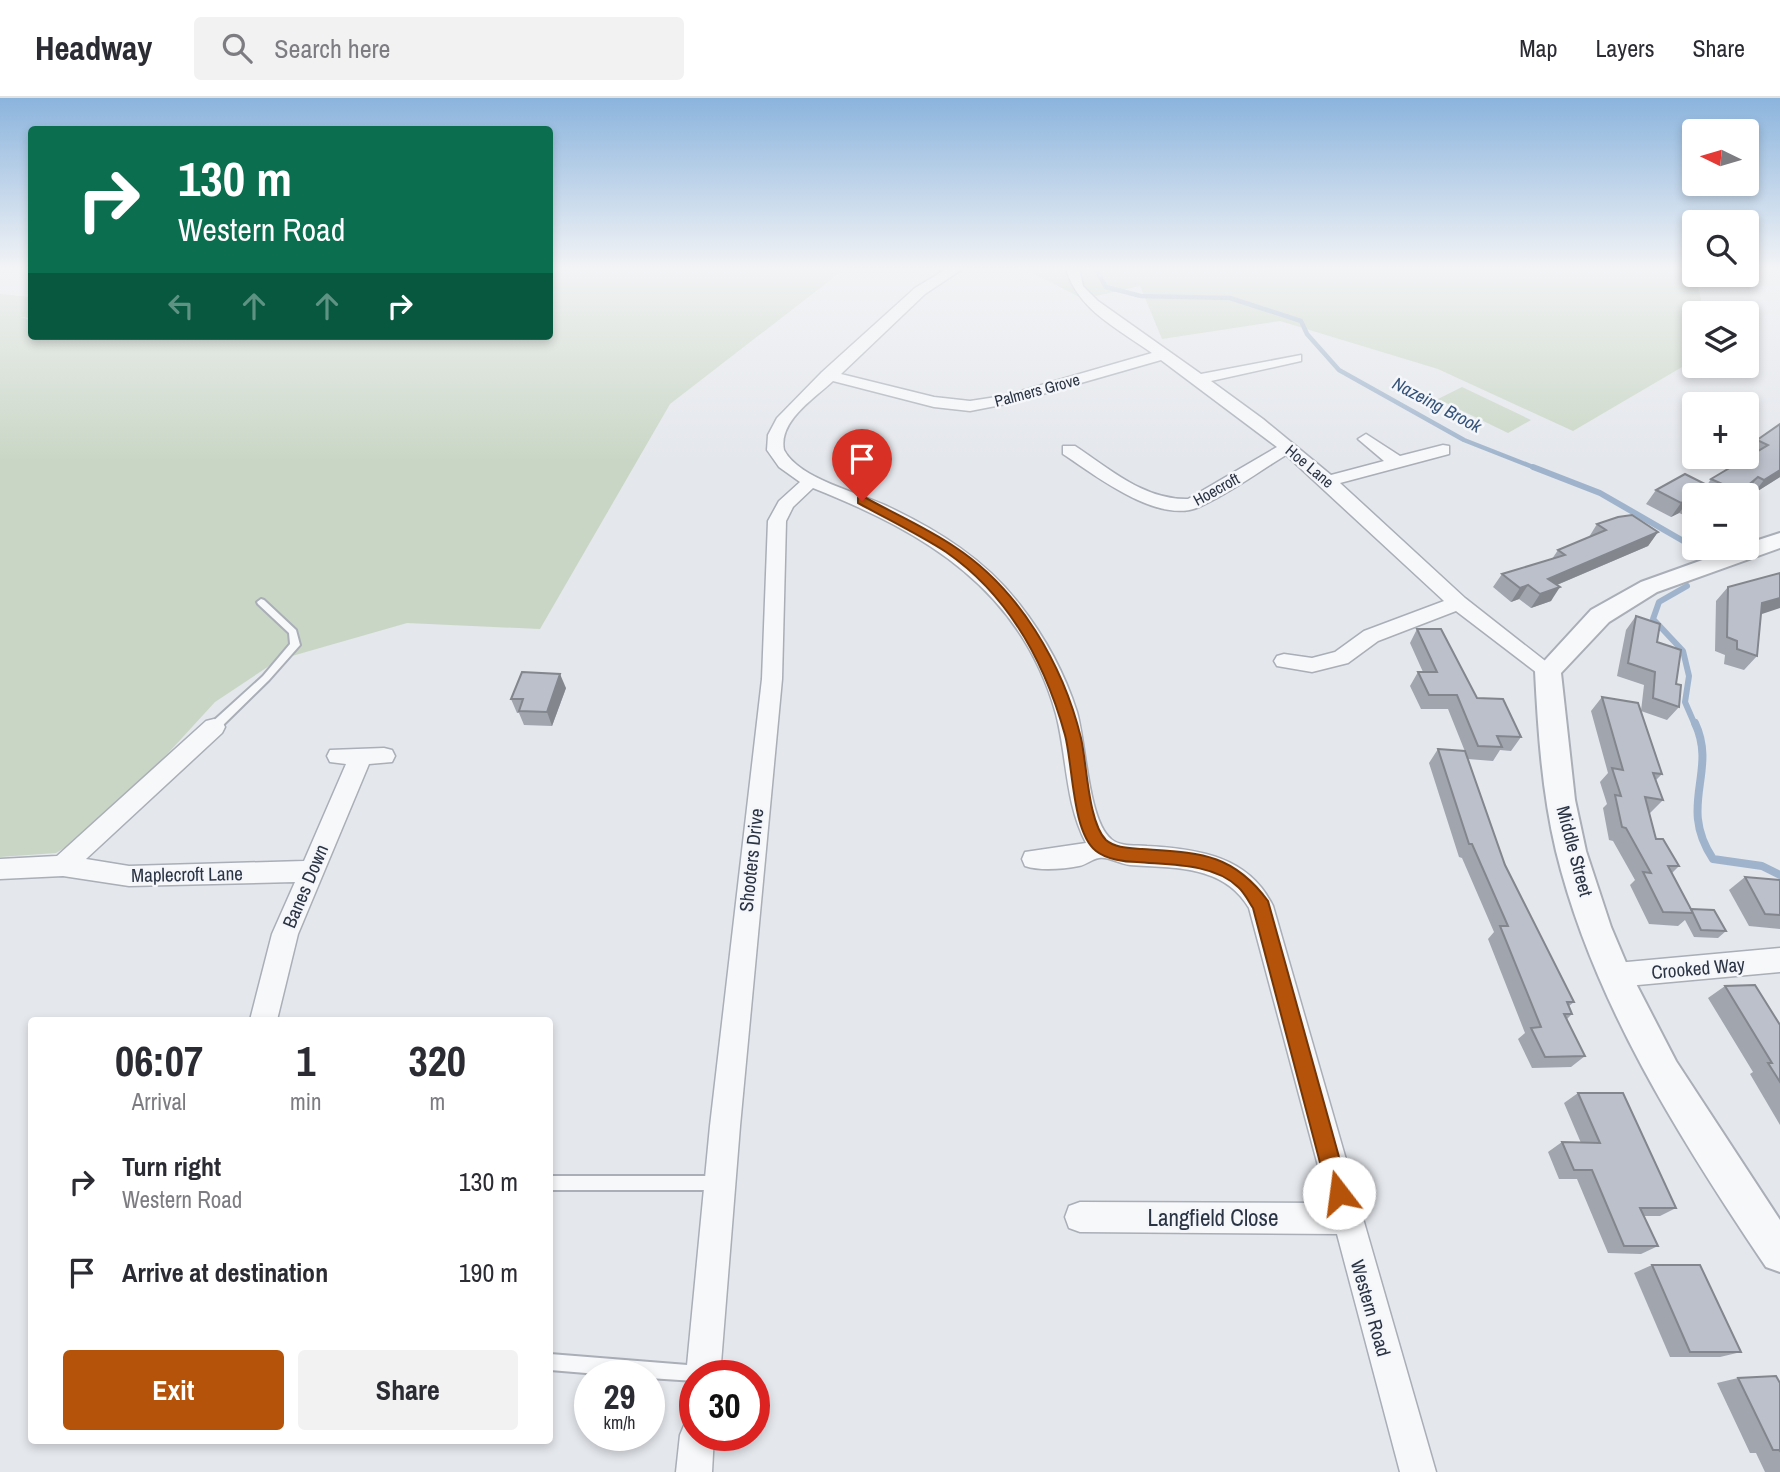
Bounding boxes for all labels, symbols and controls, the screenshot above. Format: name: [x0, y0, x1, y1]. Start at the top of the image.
search box: [194, 17, 684, 80]
text: Headway: [35, 26, 152, 70]
icon: search: [218, 29, 256, 67]
text: Search here: [274, 31, 390, 66]
text: Map: [1519, 32, 1557, 64]
text: Layers: [1595, 32, 1654, 64]
text: Share: [1692, 32, 1745, 64]
north arrow: [1682, 119, 1759, 196]
map controls: [1682, 119, 1759, 560]
text: 130 m: [178, 145, 292, 211]
icon: right: [63, 154, 154, 245]
text: Western Road: [178, 208, 345, 251]
button: search: [1682, 210, 1759, 287]
icon: left: [162, 287, 200, 325]
icon: ahead: [235, 287, 273, 325]
icon: ahead: [308, 287, 346, 325]
icon: right: [381, 287, 419, 325]
button: layers: [1682, 301, 1759, 378]
street label: Palmers Grove: [992, 368, 1082, 412]
water label: Nazeing Brook: [1388, 371, 1487, 439]
button: +: [1682, 392, 1759, 469]
pin: [832, 429, 892, 501]
street label: Hoe Lane: [1281, 439, 1339, 493]
icon: arrive: [843, 440, 881, 478]
street label: Hoecroft: [1189, 467, 1243, 511]
button: −: [1682, 483, 1759, 560]
street label: Middle Street: [1550, 803, 1600, 900]
street label: Shooters Drive: [733, 807, 769, 913]
street label: Banes Down: [276, 840, 334, 932]
street label: Maplecroft Lane: [131, 860, 243, 888]
street label: Crooked Way: [1650, 951, 1746, 985]
text: 06:07: [115, 1033, 203, 1089]
text: 1: [296, 1033, 315, 1089]
text: 320: [409, 1033, 466, 1089]
text: Arrival: [132, 1086, 186, 1117]
text: min: [290, 1086, 322, 1117]
text: m: [429, 1086, 445, 1117]
text: Turn right: [122, 1149, 221, 1184]
position arrow: [1302, 1156, 1376, 1230]
icon: right: [63, 1163, 101, 1201]
text: 130 m: [459, 1164, 518, 1199]
text: Western Road: [122, 1184, 242, 1215]
street label: Langfield Close: [1147, 1202, 1279, 1233]
icon: arrive: [63, 1254, 101, 1292]
text: Arrive at destination: [122, 1255, 328, 1290]
text: 190 m: [459, 1255, 518, 1290]
street label: Western Road: [1345, 1257, 1397, 1359]
button: Exit: [63, 1350, 284, 1430]
button: Share: [298, 1350, 518, 1430]
speed limit sign: 30: [679, 1360, 770, 1451]
text: 29: [604, 1373, 635, 1420]
text: km/h: [604, 1410, 636, 1435]

